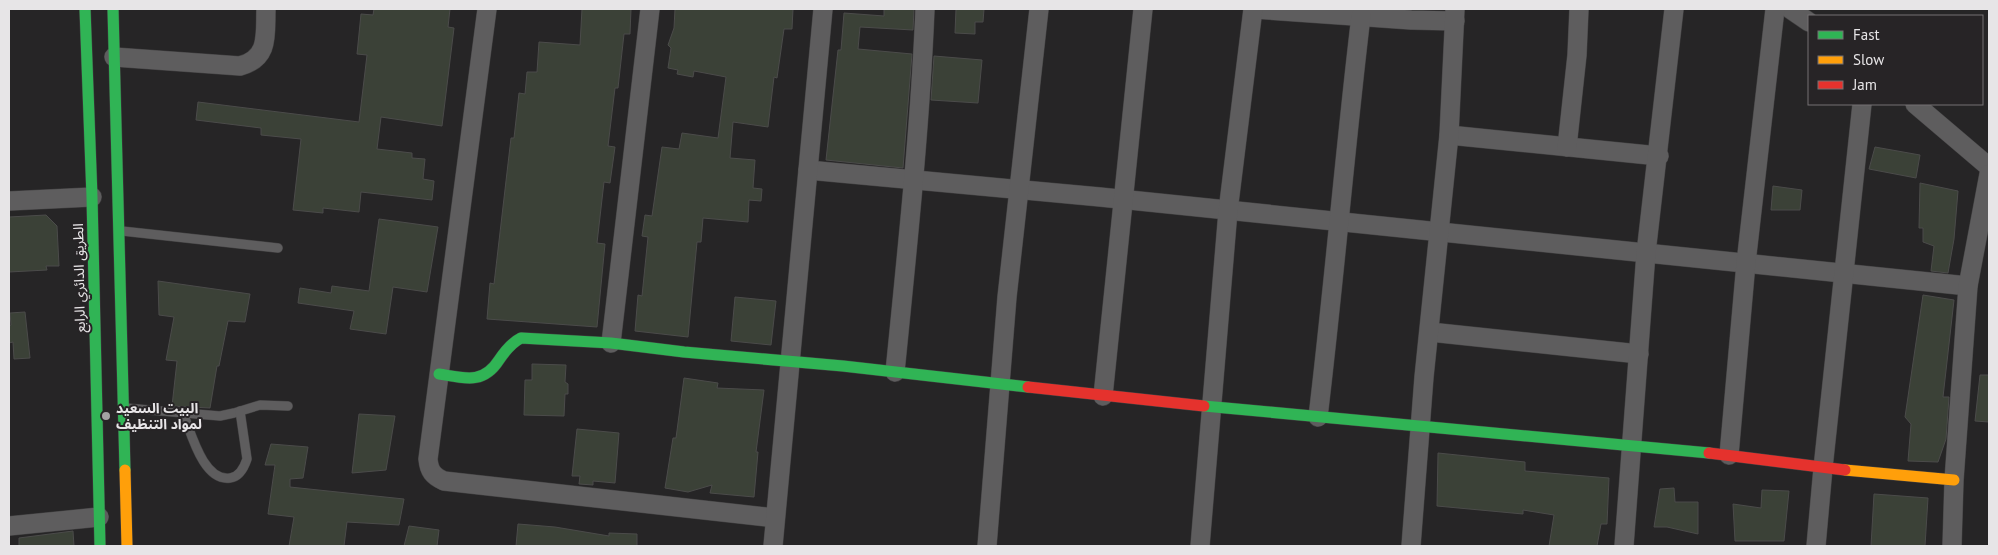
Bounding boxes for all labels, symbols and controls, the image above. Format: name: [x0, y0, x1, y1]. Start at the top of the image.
legend: [1808, 15, 1983, 105]
text: Fast: [1853, 25, 1880, 44]
text: Slow: [1853, 50, 1884, 69]
text: Jam: [1852, 75, 1877, 94]
street label: الطريق الدائري الرابع: [69, 223, 91, 333]
place label: البيت السعيد لمواد التنظيف: [116, 399, 202, 433]
marker: البيت السعيد لمواد التنظيف: [100, 410, 112, 422]

